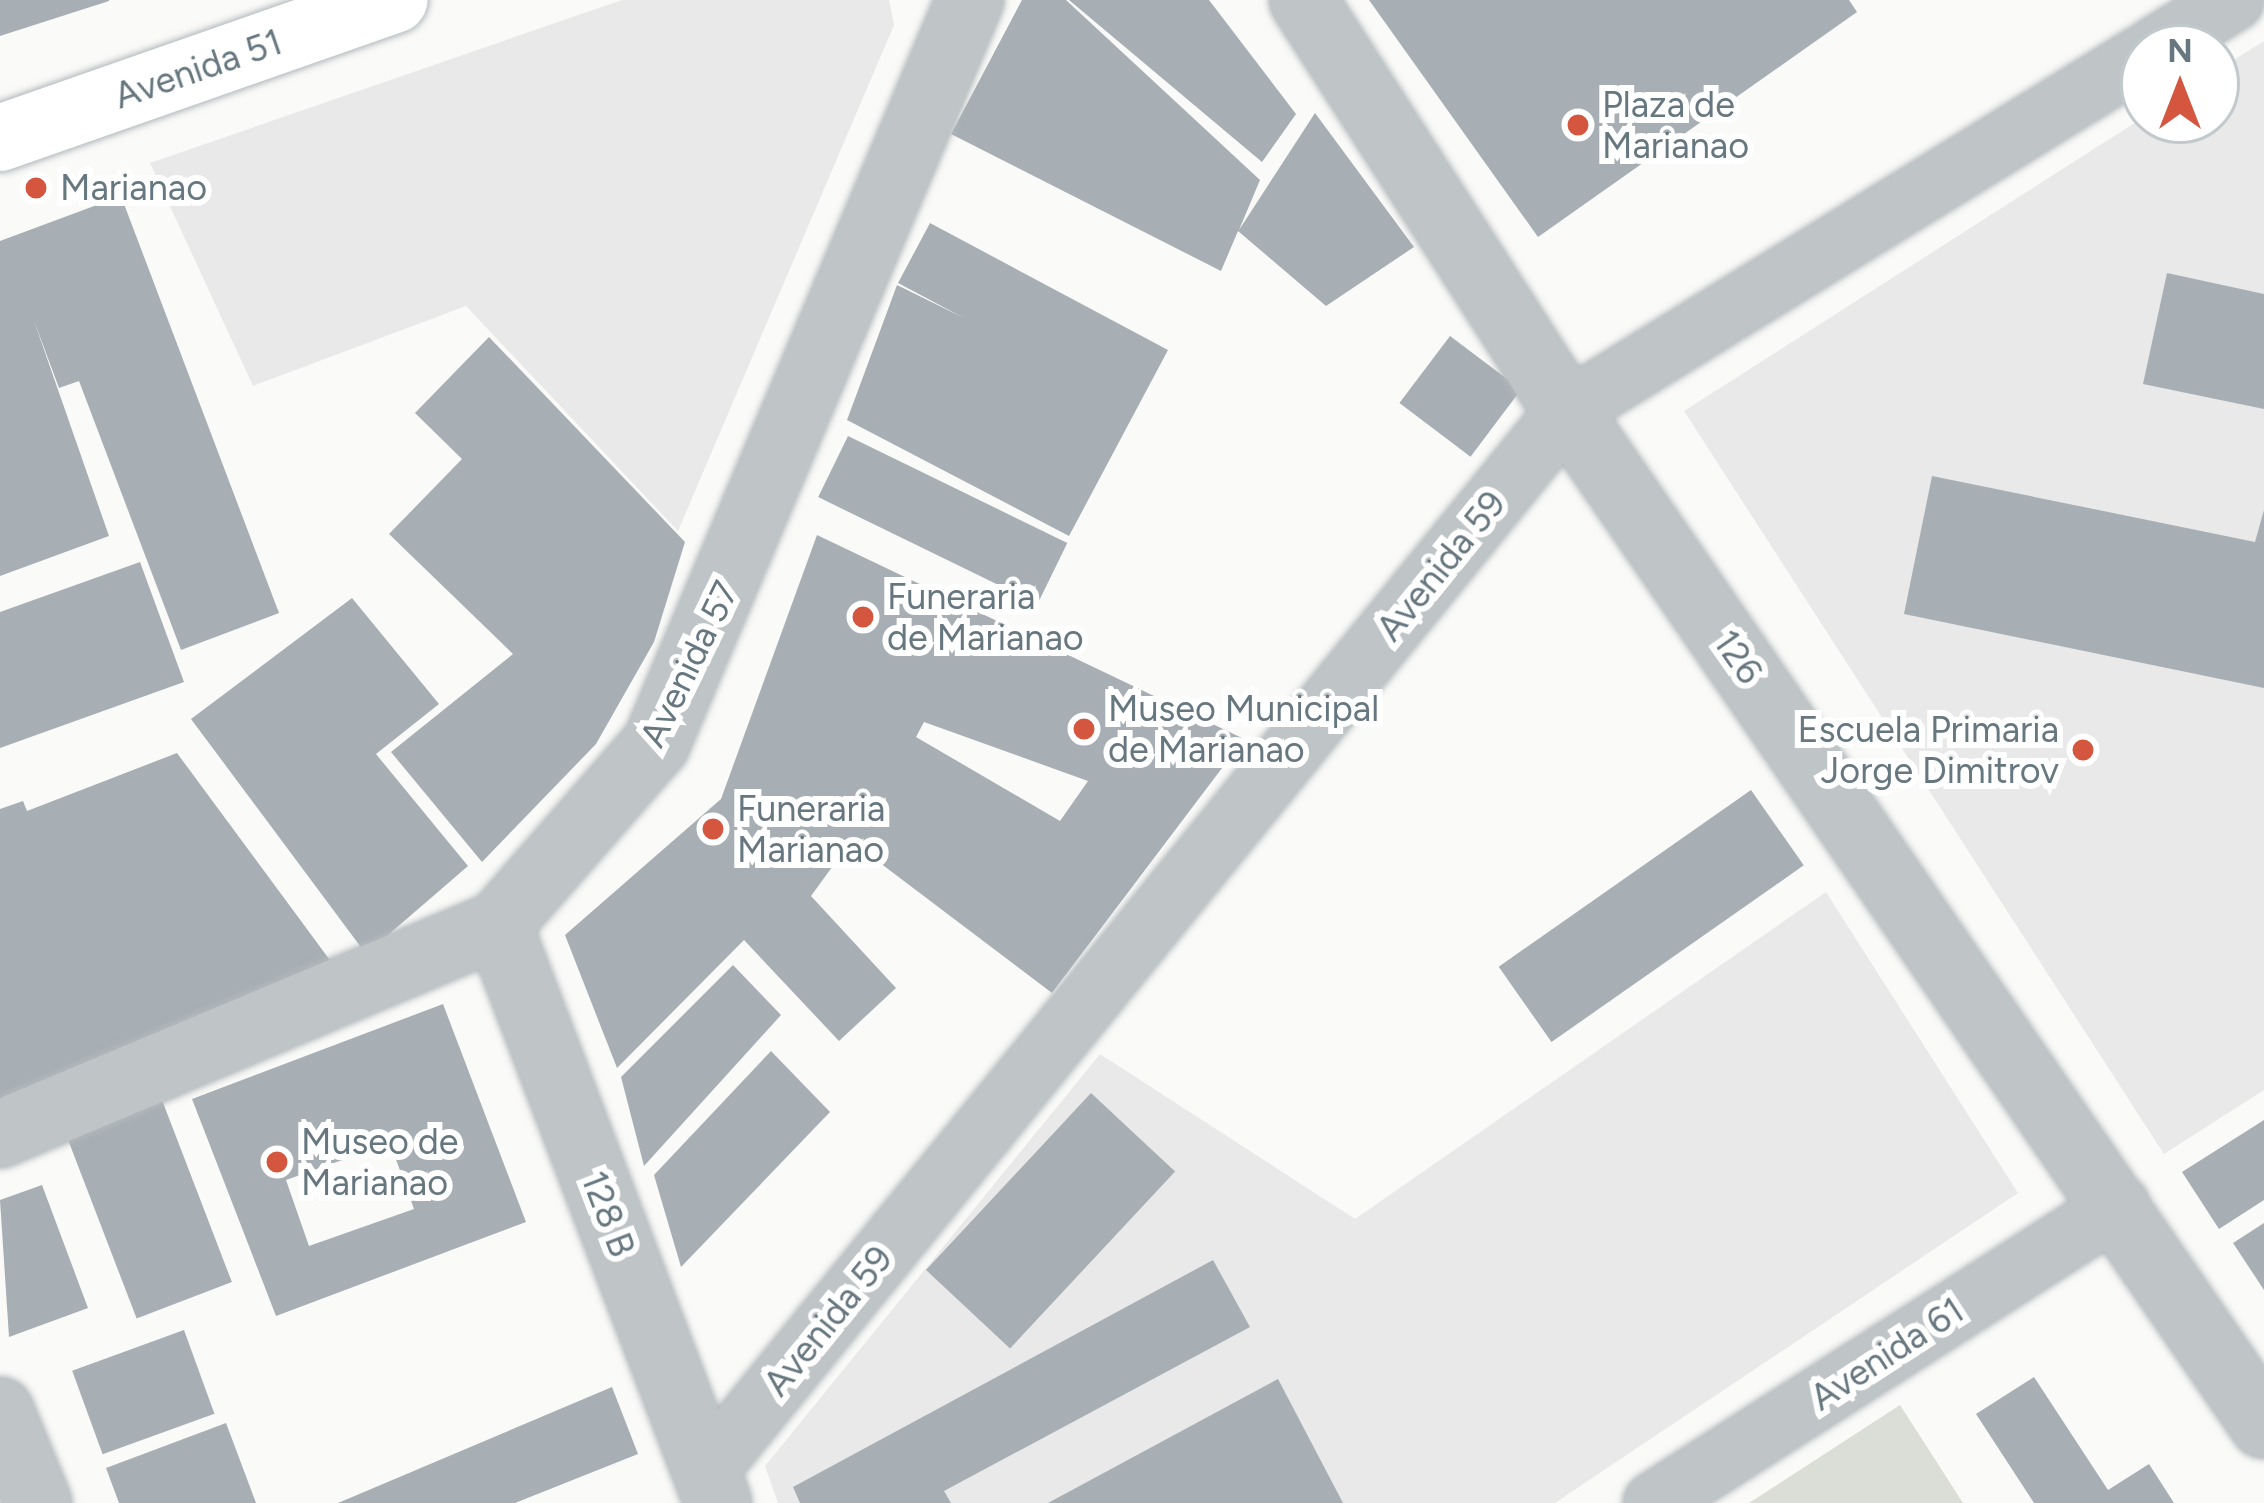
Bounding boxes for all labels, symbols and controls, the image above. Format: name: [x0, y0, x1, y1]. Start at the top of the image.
street label: Avenida 51: [109, 20, 287, 118]
north arrow: [2120, 24, 2240, 144]
text: N: [2167, 31, 2193, 70]
place label: Plaza de Marianao: [1602, 82, 1749, 167]
marker: Plaza de Marianao: [1565, 112, 1591, 138]
place label: Marianao: [60, 166, 207, 210]
marker: Marianao: [23, 175, 49, 201]
street label: Avenida 59: [1368, 483, 1514, 649]
street label: Avenida 57: [630, 574, 748, 754]
place label: Funeraria de Marianao: [887, 574, 1084, 659]
marker: Funeraria de Marianao: [850, 604, 876, 630]
street label: 126: [1704, 622, 1772, 692]
place label: Museo Municipal de Marianao: [1108, 686, 1379, 771]
place label: Escuela Primaria Jorge Dimitrov: [1797, 707, 2059, 792]
marker: Museo Municipal de Marianao: [1071, 716, 1097, 742]
marker: Escuela Primaria Jorge Dimitrov: [2070, 737, 2096, 763]
place label: Funeraria Marianao: [737, 786, 885, 871]
marker: Funeraria Marianao: [700, 816, 726, 842]
place label: Museo de Marianao: [301, 1119, 458, 1204]
marker: Museo de Marianao: [264, 1149, 290, 1175]
street label: 128 B: [572, 1165, 644, 1263]
street label: Avenida 59: [755, 1238, 901, 1404]
street label: Avenida 61: [1802, 1289, 1972, 1419]

